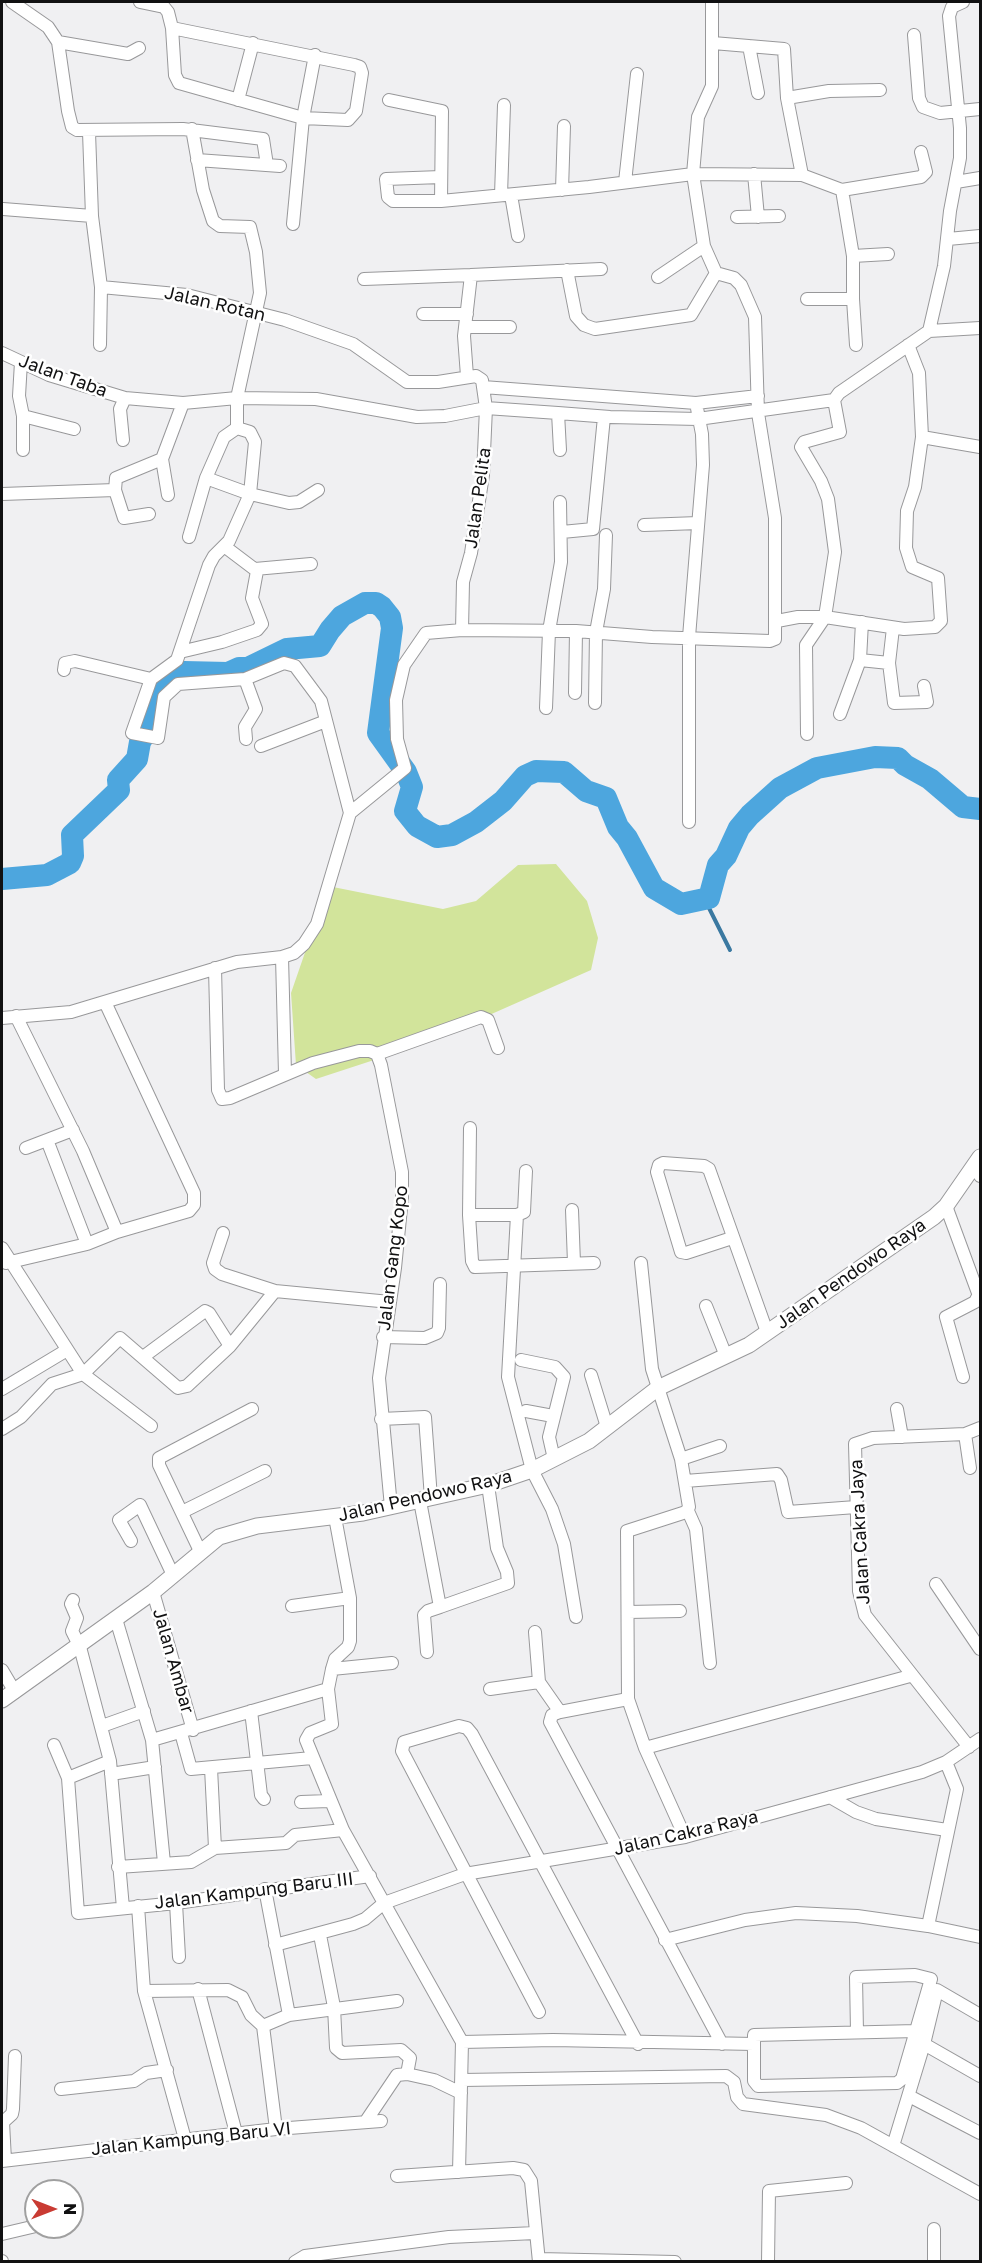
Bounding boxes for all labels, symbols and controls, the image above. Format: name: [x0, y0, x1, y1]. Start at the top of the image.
street label: Jalan Rotan: [162, 282, 268, 326]
street label: Jalan Taba: [16, 350, 110, 402]
street label: Jalan Pelita: [460, 446, 496, 550]
street label: Jalan Gang Kopo: [373, 1184, 413, 1332]
street label: Jalan Pendowo Raya: [772, 1214, 930, 1334]
street label: Jalan Cakra Jaya: [845, 1459, 875, 1605]
street label: Jalan Pendowo Raya: [336, 1465, 514, 1527]
street label: Jalan Ambar: [148, 1606, 198, 1716]
street label: Jalan Cakra Raya: [612, 1806, 760, 1860]
street label: Jalan Kampung Baru III: [153, 1868, 355, 1914]
street label: Jalan Kampung Baru VI: [90, 2118, 292, 2160]
north arrow: [24, 2179, 84, 2239]
text: N: [60, 2203, 80, 2215]

